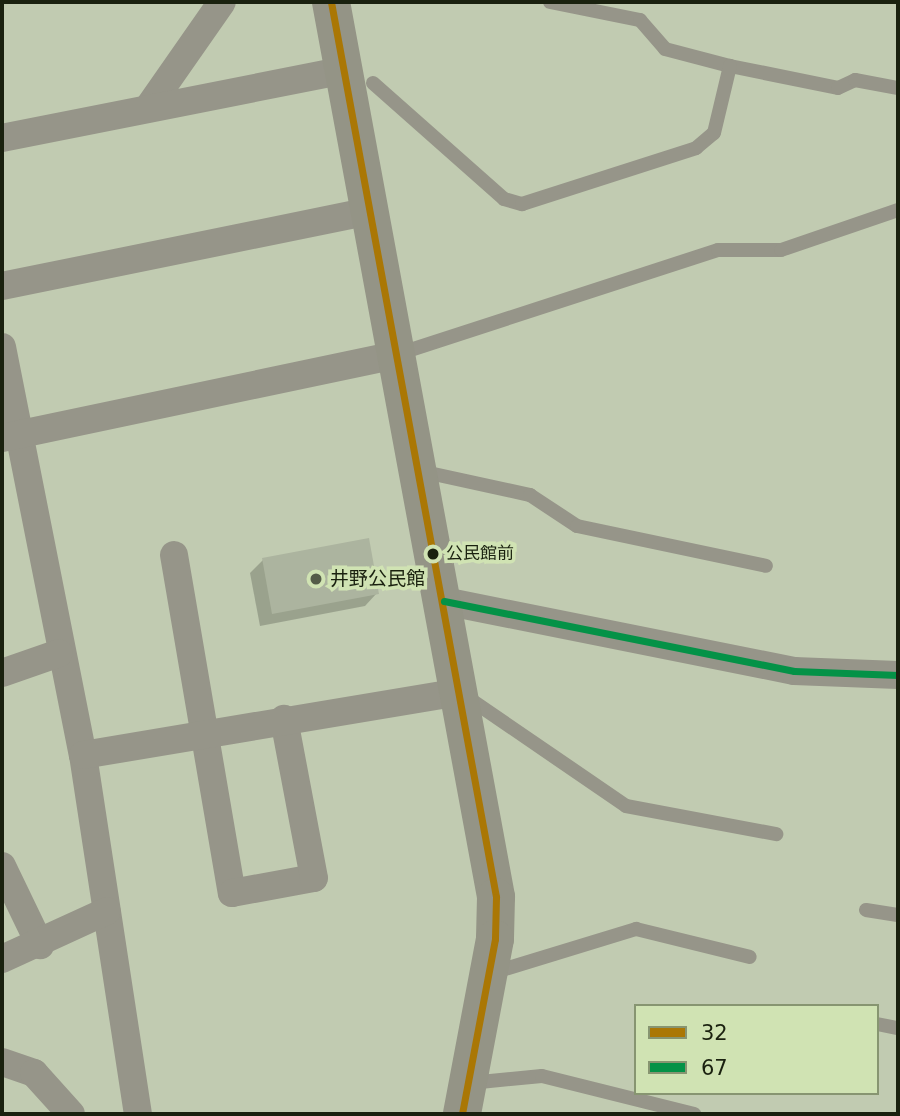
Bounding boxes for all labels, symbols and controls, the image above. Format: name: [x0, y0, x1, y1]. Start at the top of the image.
place label: 公民館前: [446, 544, 514, 564]
marker: 公民館前: [426, 547, 440, 561]
place label: 井野公民館: [330, 568, 425, 590]
marker: 井野公民館: [308, 571, 324, 587]
legend: [634, 1004, 879, 1095]
text: 32: [701, 1021, 728, 1045]
text: 67: [701, 1056, 728, 1080]

